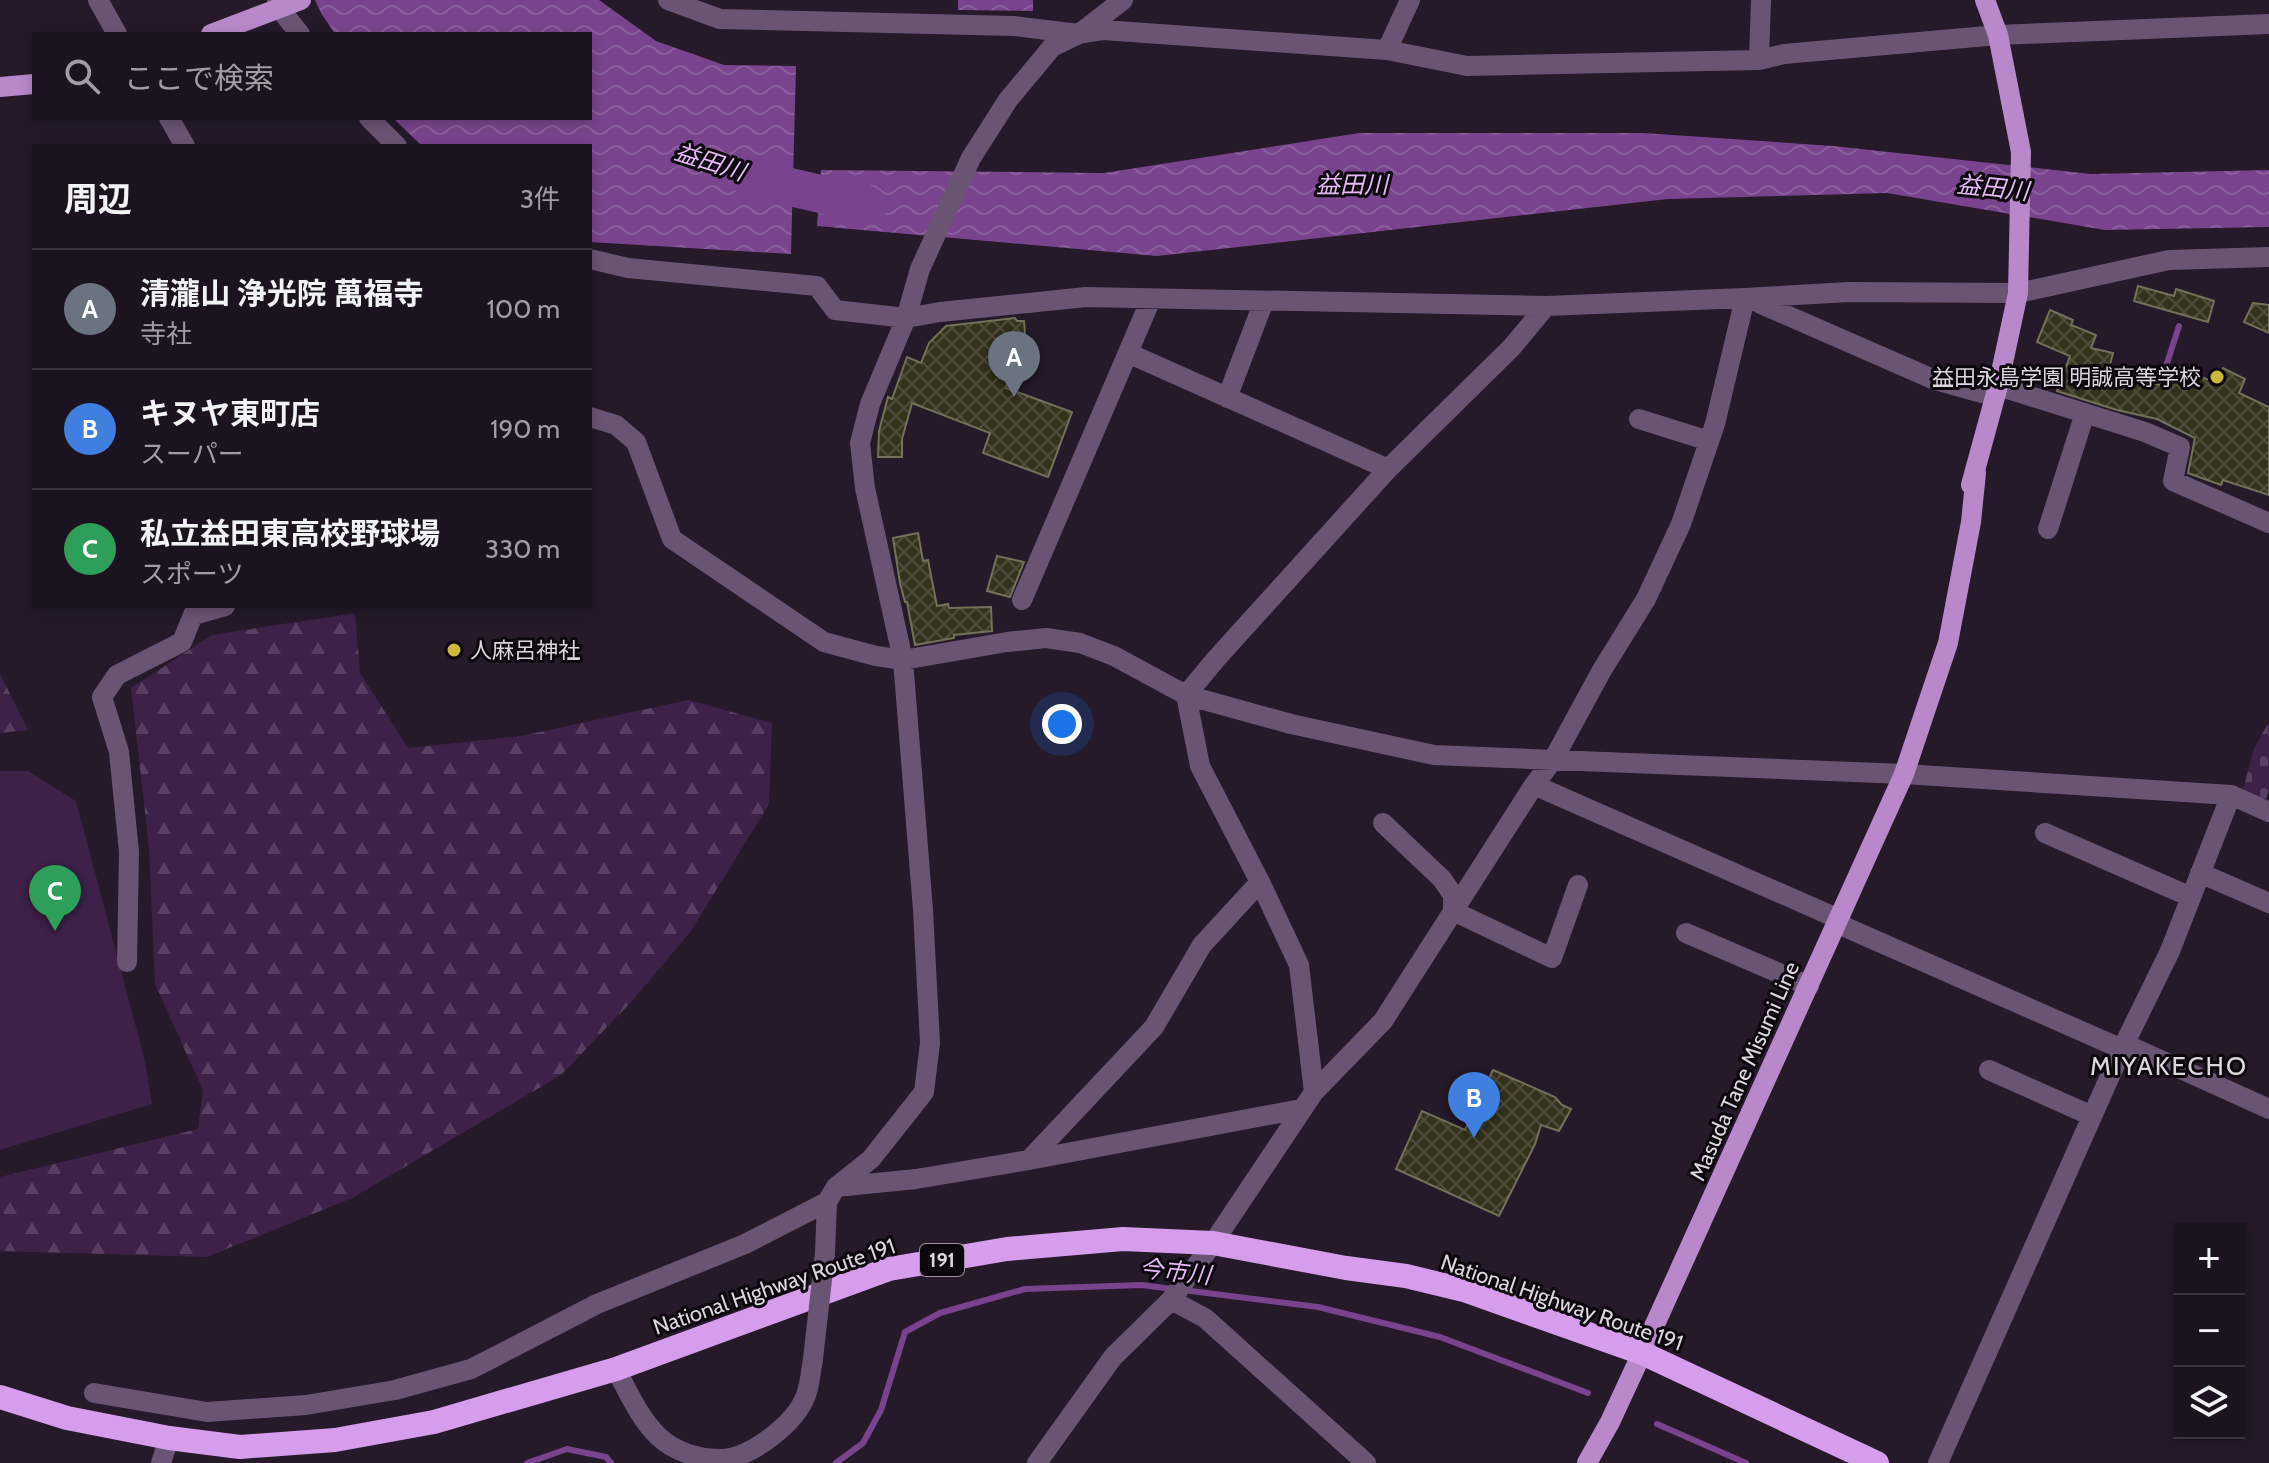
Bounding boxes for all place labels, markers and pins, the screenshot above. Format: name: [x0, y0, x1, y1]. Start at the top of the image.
pin: A: [988, 331, 1040, 397]
place label: 益田永島学園 明誠高等学校: [1932, 364, 2201, 391]
marker: 益田永島学園 明誠高等学校: [2208, 368, 2226, 386]
place label: 人麻呂神社: [470, 637, 580, 664]
marker: 人麻呂神社: [445, 641, 463, 659]
pin: C: [29, 865, 81, 931]
pin: B: [1448, 1072, 1500, 1138]

